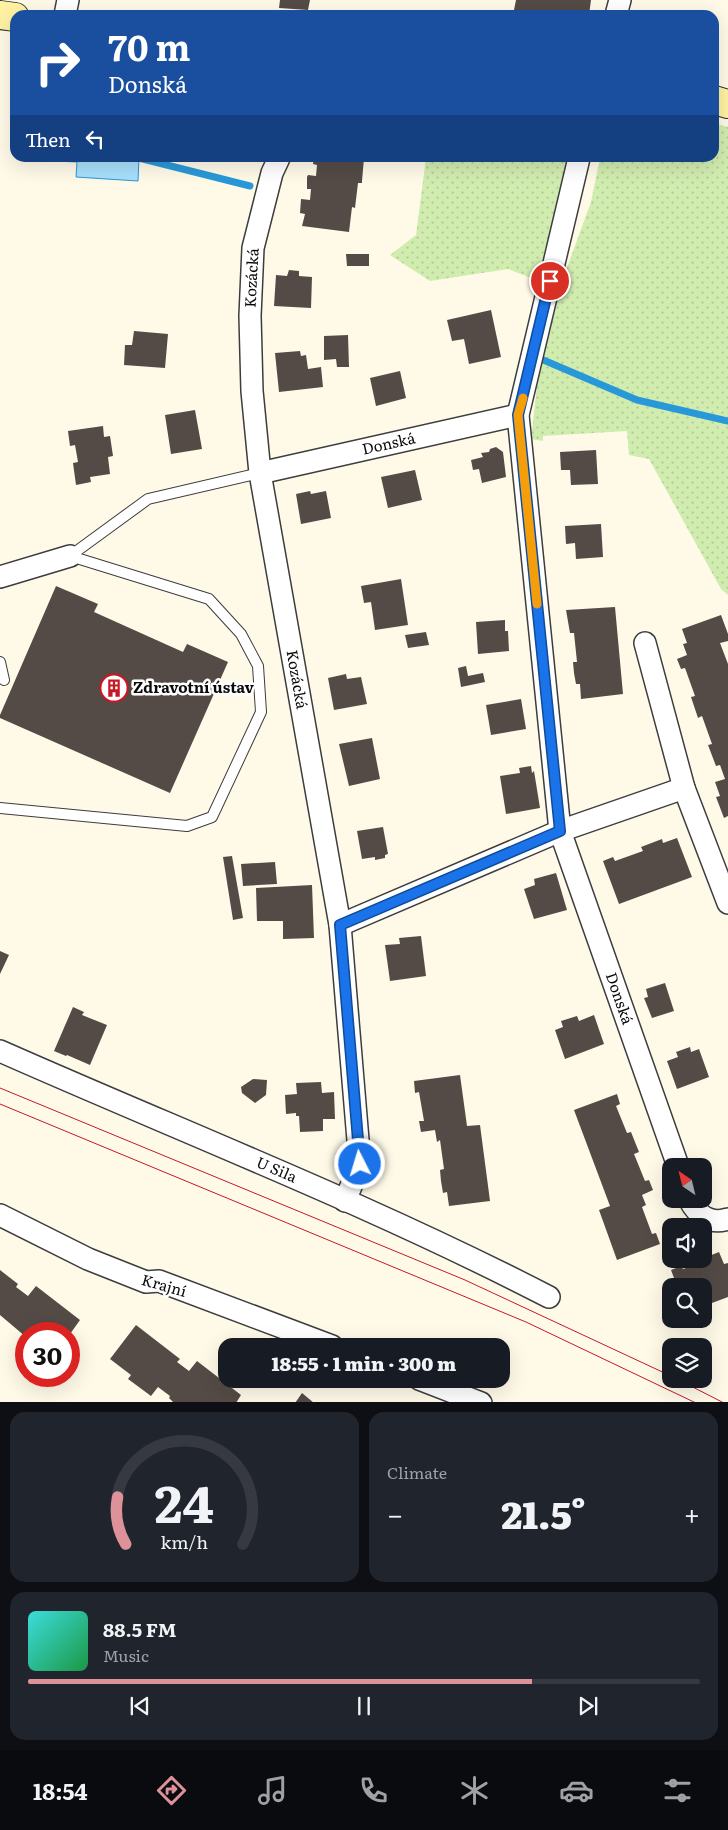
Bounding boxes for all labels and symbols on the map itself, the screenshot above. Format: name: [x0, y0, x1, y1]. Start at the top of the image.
street label: Kozácká: [237, 247, 264, 308]
pin: [529, 260, 571, 302]
street label: Donská: [360, 425, 418, 460]
street label: Kozácká: [281, 648, 315, 711]
building icon: Zdravotní ústav: [99, 673, 129, 703]
place label: Zdravotní ústav: [133, 675, 255, 698]
street label: Donská: [601, 969, 641, 1028]
position arrow: [333, 1137, 385, 1189]
street label: U Sila: [253, 1150, 302, 1188]
north arrow: [662, 1158, 712, 1208]
street label: Krajní: [139, 1267, 190, 1302]
speed limit sign: 30: [15, 1322, 80, 1387]

